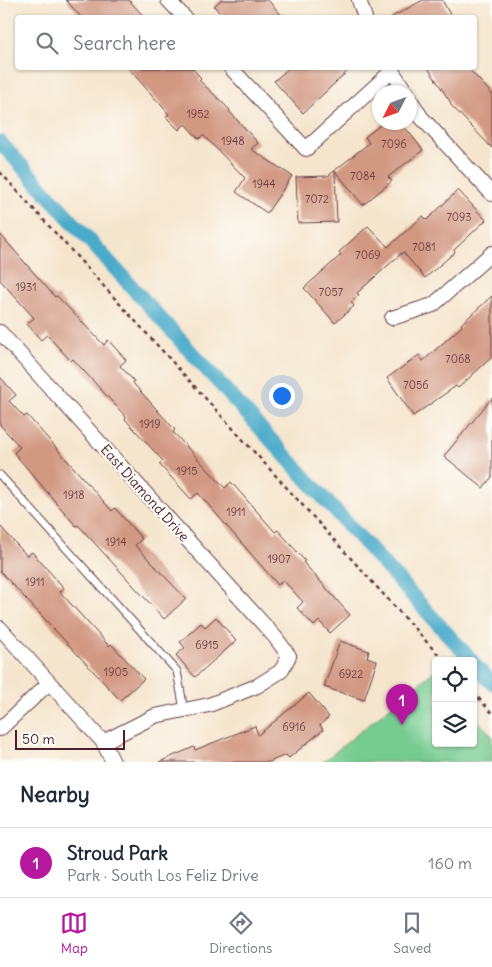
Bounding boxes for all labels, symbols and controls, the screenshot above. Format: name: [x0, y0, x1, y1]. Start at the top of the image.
search box: [15, 15, 477, 70]
icon: search: [33, 29, 61, 57]
text: Search here: [73, 31, 176, 55]
north arrow: [372, 85, 417, 130]
house number: 1952: [186, 107, 210, 121]
house number: 1948: [221, 134, 245, 148]
house number: 7096: [381, 137, 407, 151]
house number: 7084: [350, 169, 376, 183]
house number: 1944: [252, 177, 276, 191]
house number: 7072: [305, 192, 329, 206]
house number: 7093: [446, 210, 472, 224]
house number: 7081: [412, 240, 436, 254]
house number: 7069: [355, 248, 381, 262]
house number: 1931: [15, 280, 37, 294]
house number: 7057: [319, 285, 344, 299]
house number: 7068: [445, 352, 471, 366]
house number: 7056: [403, 378, 429, 392]
your location: [269, 383, 295, 409]
house number: 1919: [139, 417, 161, 431]
street label: East Diamond Drive: [97, 441, 193, 545]
house number: 1915: [176, 464, 198, 478]
house number: 1918: [63, 488, 85, 502]
house number: 1911: [226, 505, 246, 519]
house number: 1914: [105, 535, 127, 549]
house number: 1907: [267, 552, 291, 566]
house number: 1911: [25, 575, 45, 589]
house number: 6915: [195, 638, 219, 652]
map controls: [432, 657, 477, 747]
button: locate: [432, 657, 477, 702]
house number: 1905: [104, 665, 128, 679]
house number: 6922: [339, 667, 363, 681]
pin: 1: [386, 684, 418, 725]
button: layers: [432, 702, 477, 747]
house number: 6916: [282, 720, 306, 734]
scale bar: [15, 727, 125, 750]
text: 50 m: [22, 730, 55, 748]
text: Nearby: [20, 781, 90, 808]
text: Stroud Park: [67, 841, 168, 865]
text: 1: [33, 853, 39, 873]
text: 160 m: [428, 853, 472, 873]
text: Park · South Los Feliz Drive: [67, 865, 259, 885]
tab: Map: [60, 909, 88, 957]
tab: Directions: [209, 909, 272, 957]
tab: Saved: [393, 909, 432, 957]

